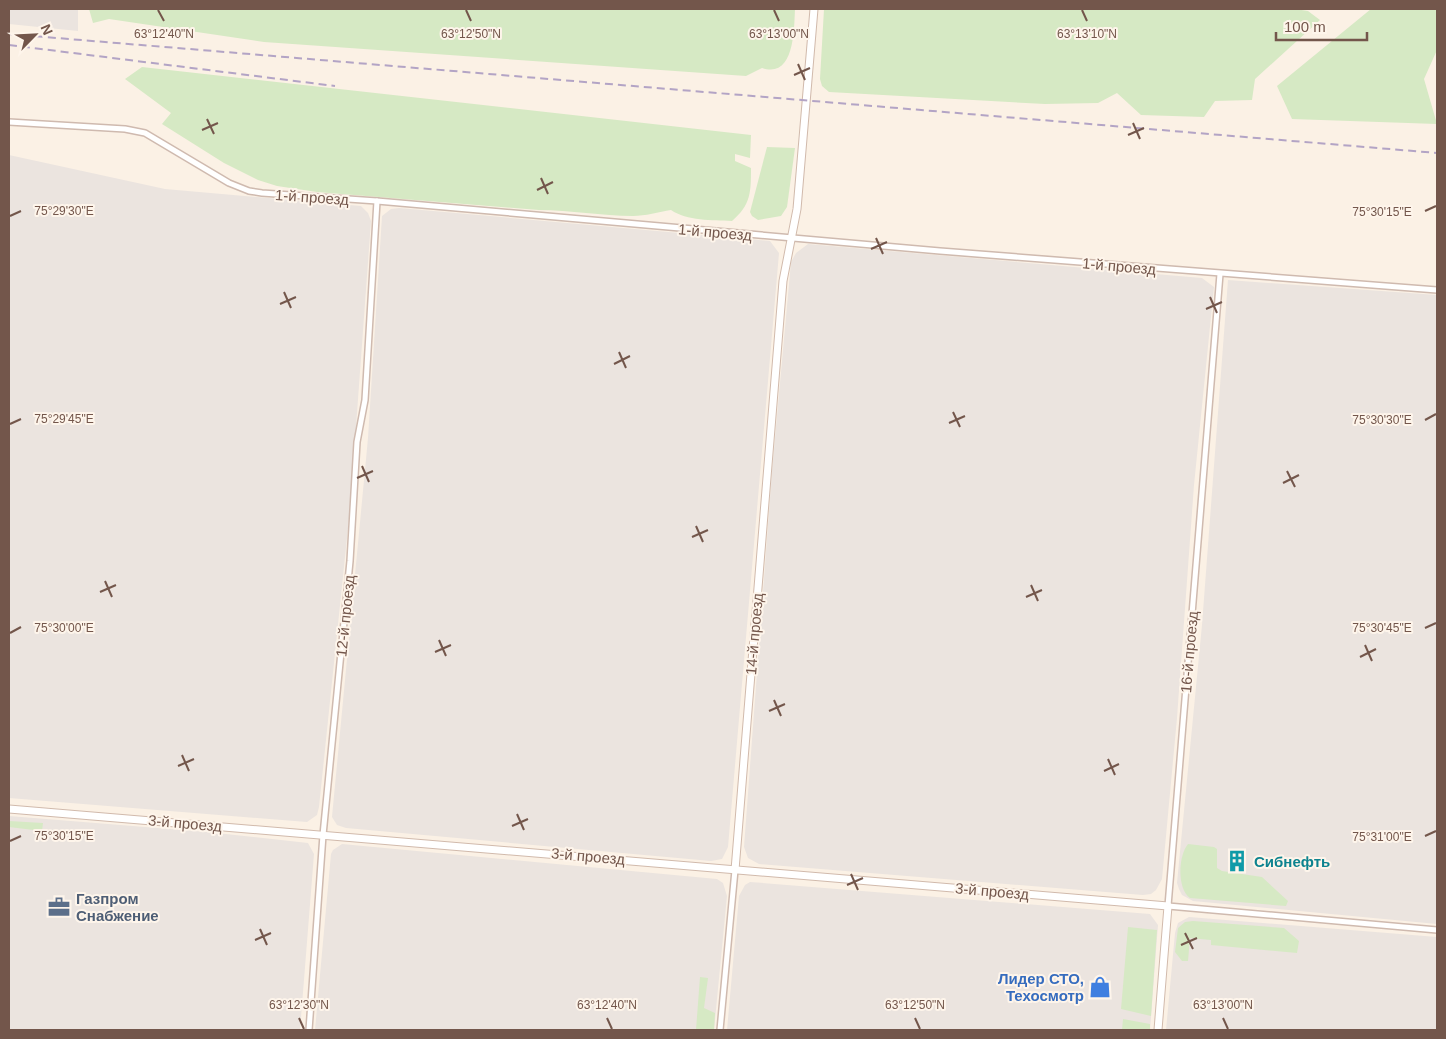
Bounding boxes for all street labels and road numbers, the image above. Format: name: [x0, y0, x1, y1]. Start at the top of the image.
street label: 1-й проезд: [274, 186, 350, 208]
street label: 1-й проезд: [677, 220, 753, 244]
street label: 1-й проезд: [1081, 254, 1157, 278]
street label: 12-й проезд: [332, 574, 358, 658]
street label: 14-й проезд: [742, 592, 766, 676]
street label: 16-й проезд: [1177, 610, 1201, 694]
street label: 3-й проезд: [147, 811, 223, 835]
street label: 3-й проезд: [550, 844, 626, 868]
street label: 3-й проезд: [954, 879, 1030, 903]

